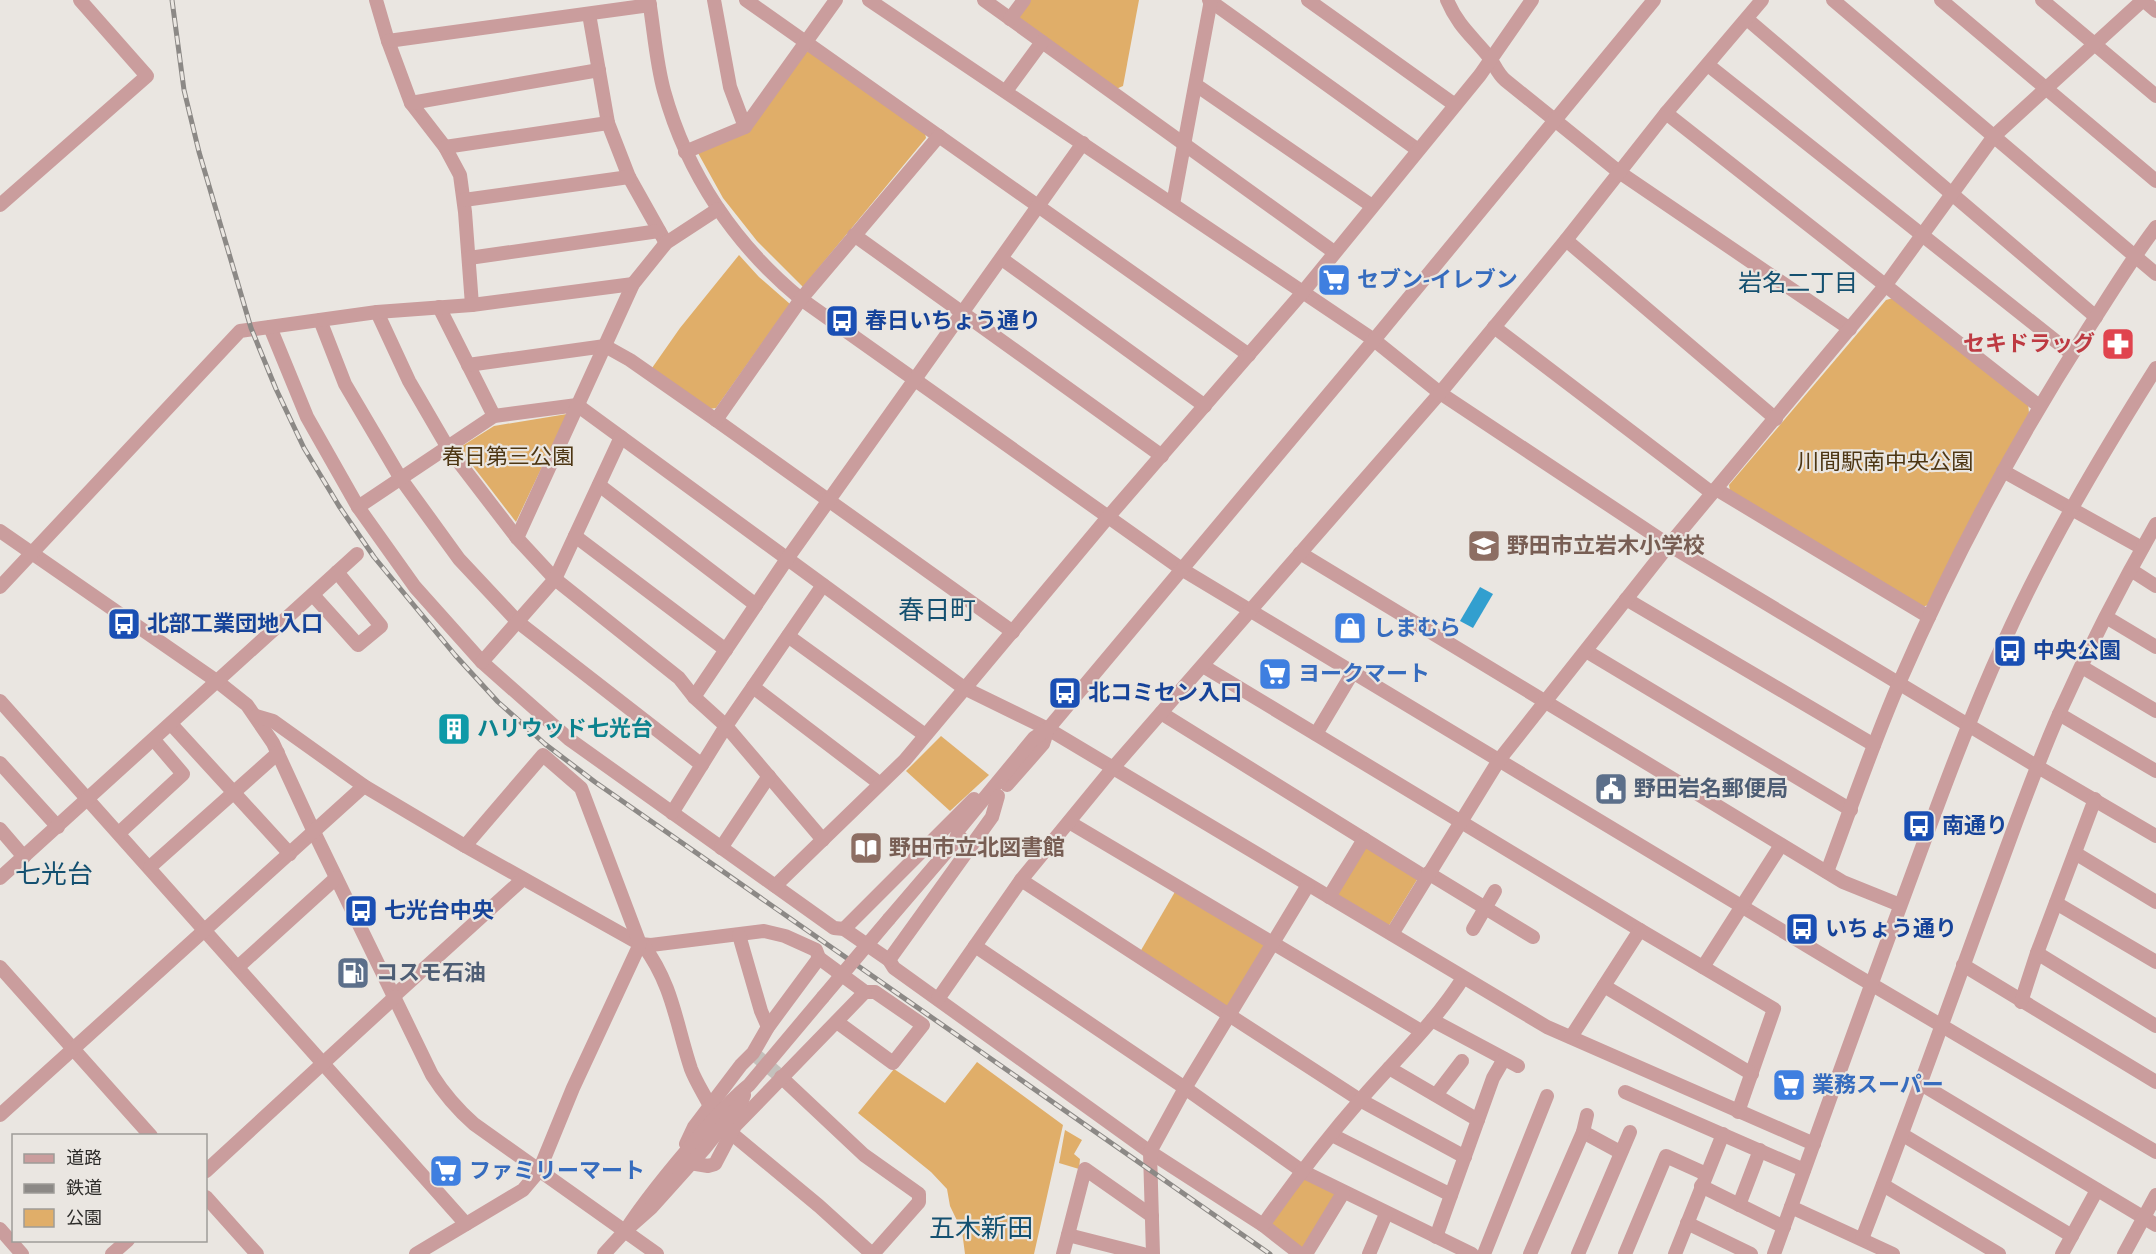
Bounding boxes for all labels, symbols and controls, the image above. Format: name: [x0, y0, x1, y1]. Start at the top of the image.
supermarket icon: セブン-イレブン: [1316, 262, 1352, 298]
place label: セブン-イレブン: [1357, 267, 1518, 291]
district label: 岩名二丁目: [1738, 270, 1858, 296]
bus stop icon: 春日いちょう通り: [824, 303, 860, 339]
place label: 春日いちょう通り: [865, 309, 1041, 332]
pharmacy icon: セキドラッグ: [2100, 326, 2136, 362]
place label: セキドラッグ: [1963, 331, 2095, 355]
park label: 春日第三公園: [442, 445, 574, 468]
park label: 川間駅南中央公園: [1797, 450, 1973, 473]
school or university icon: 野田市立岩木小学校: [1466, 528, 1502, 564]
place label: 野田市立岩木小学校: [1507, 534, 1705, 557]
district label: 春日町: [898, 597, 976, 624]
bus stop icon: 北部工業団地入口: [106, 606, 142, 642]
shop icon: しまむら: [1332, 610, 1368, 646]
place label: 北部工業団地入口: [147, 612, 323, 635]
place label: しまむら: [1373, 617, 1461, 639]
bus stop icon: 中央公園: [1992, 633, 2028, 669]
place label: 中央公園: [2033, 639, 2121, 662]
supermarket icon: ヨークマート: [1257, 656, 1293, 692]
place label: ヨークマート: [1298, 662, 1430, 685]
bus stop icon: 北コミセン入口: [1047, 675, 1083, 711]
place label: 北コミセン入口: [1088, 681, 1242, 704]
building icon: ハリウッド七光台: [436, 711, 472, 747]
place label: ハリウッド七光台: [477, 717, 653, 740]
public building icon: 野田岩名郵便局: [1593, 771, 1629, 807]
place label: 野田岩名郵便局: [1634, 777, 1788, 800]
bus stop icon: 南通り: [1901, 808, 1937, 844]
place label: 南通り: [1942, 814, 2008, 837]
library icon: 野田市立北図書館: [848, 830, 884, 866]
place label: 野田市立北図書館: [889, 836, 1065, 859]
district label: 七光台: [15, 861, 93, 888]
bus stop icon: 七光台中央: [343, 893, 379, 929]
place label: 七光台中央: [384, 899, 494, 922]
bus stop icon: いちょう通り: [1784, 911, 1820, 947]
place label: いちょう通り: [1825, 917, 1957, 940]
fuel station icon: コスモ石油: [335, 955, 371, 991]
place label: コスモ石油: [376, 961, 486, 984]
supermarket icon: 業務スーパー: [1771, 1067, 1807, 1103]
place label: 業務スーパー: [1812, 1073, 1944, 1096]
legend: [12, 1134, 207, 1242]
text: 道路: [66, 1148, 102, 1168]
supermarket icon: ファミリーマート: [428, 1153, 464, 1189]
place label: ファミリーマート: [469, 1160, 645, 1182]
text: 鉄道: [66, 1178, 102, 1198]
text: 公園: [66, 1209, 102, 1228]
district label: 五木新田: [929, 1215, 1033, 1242]

